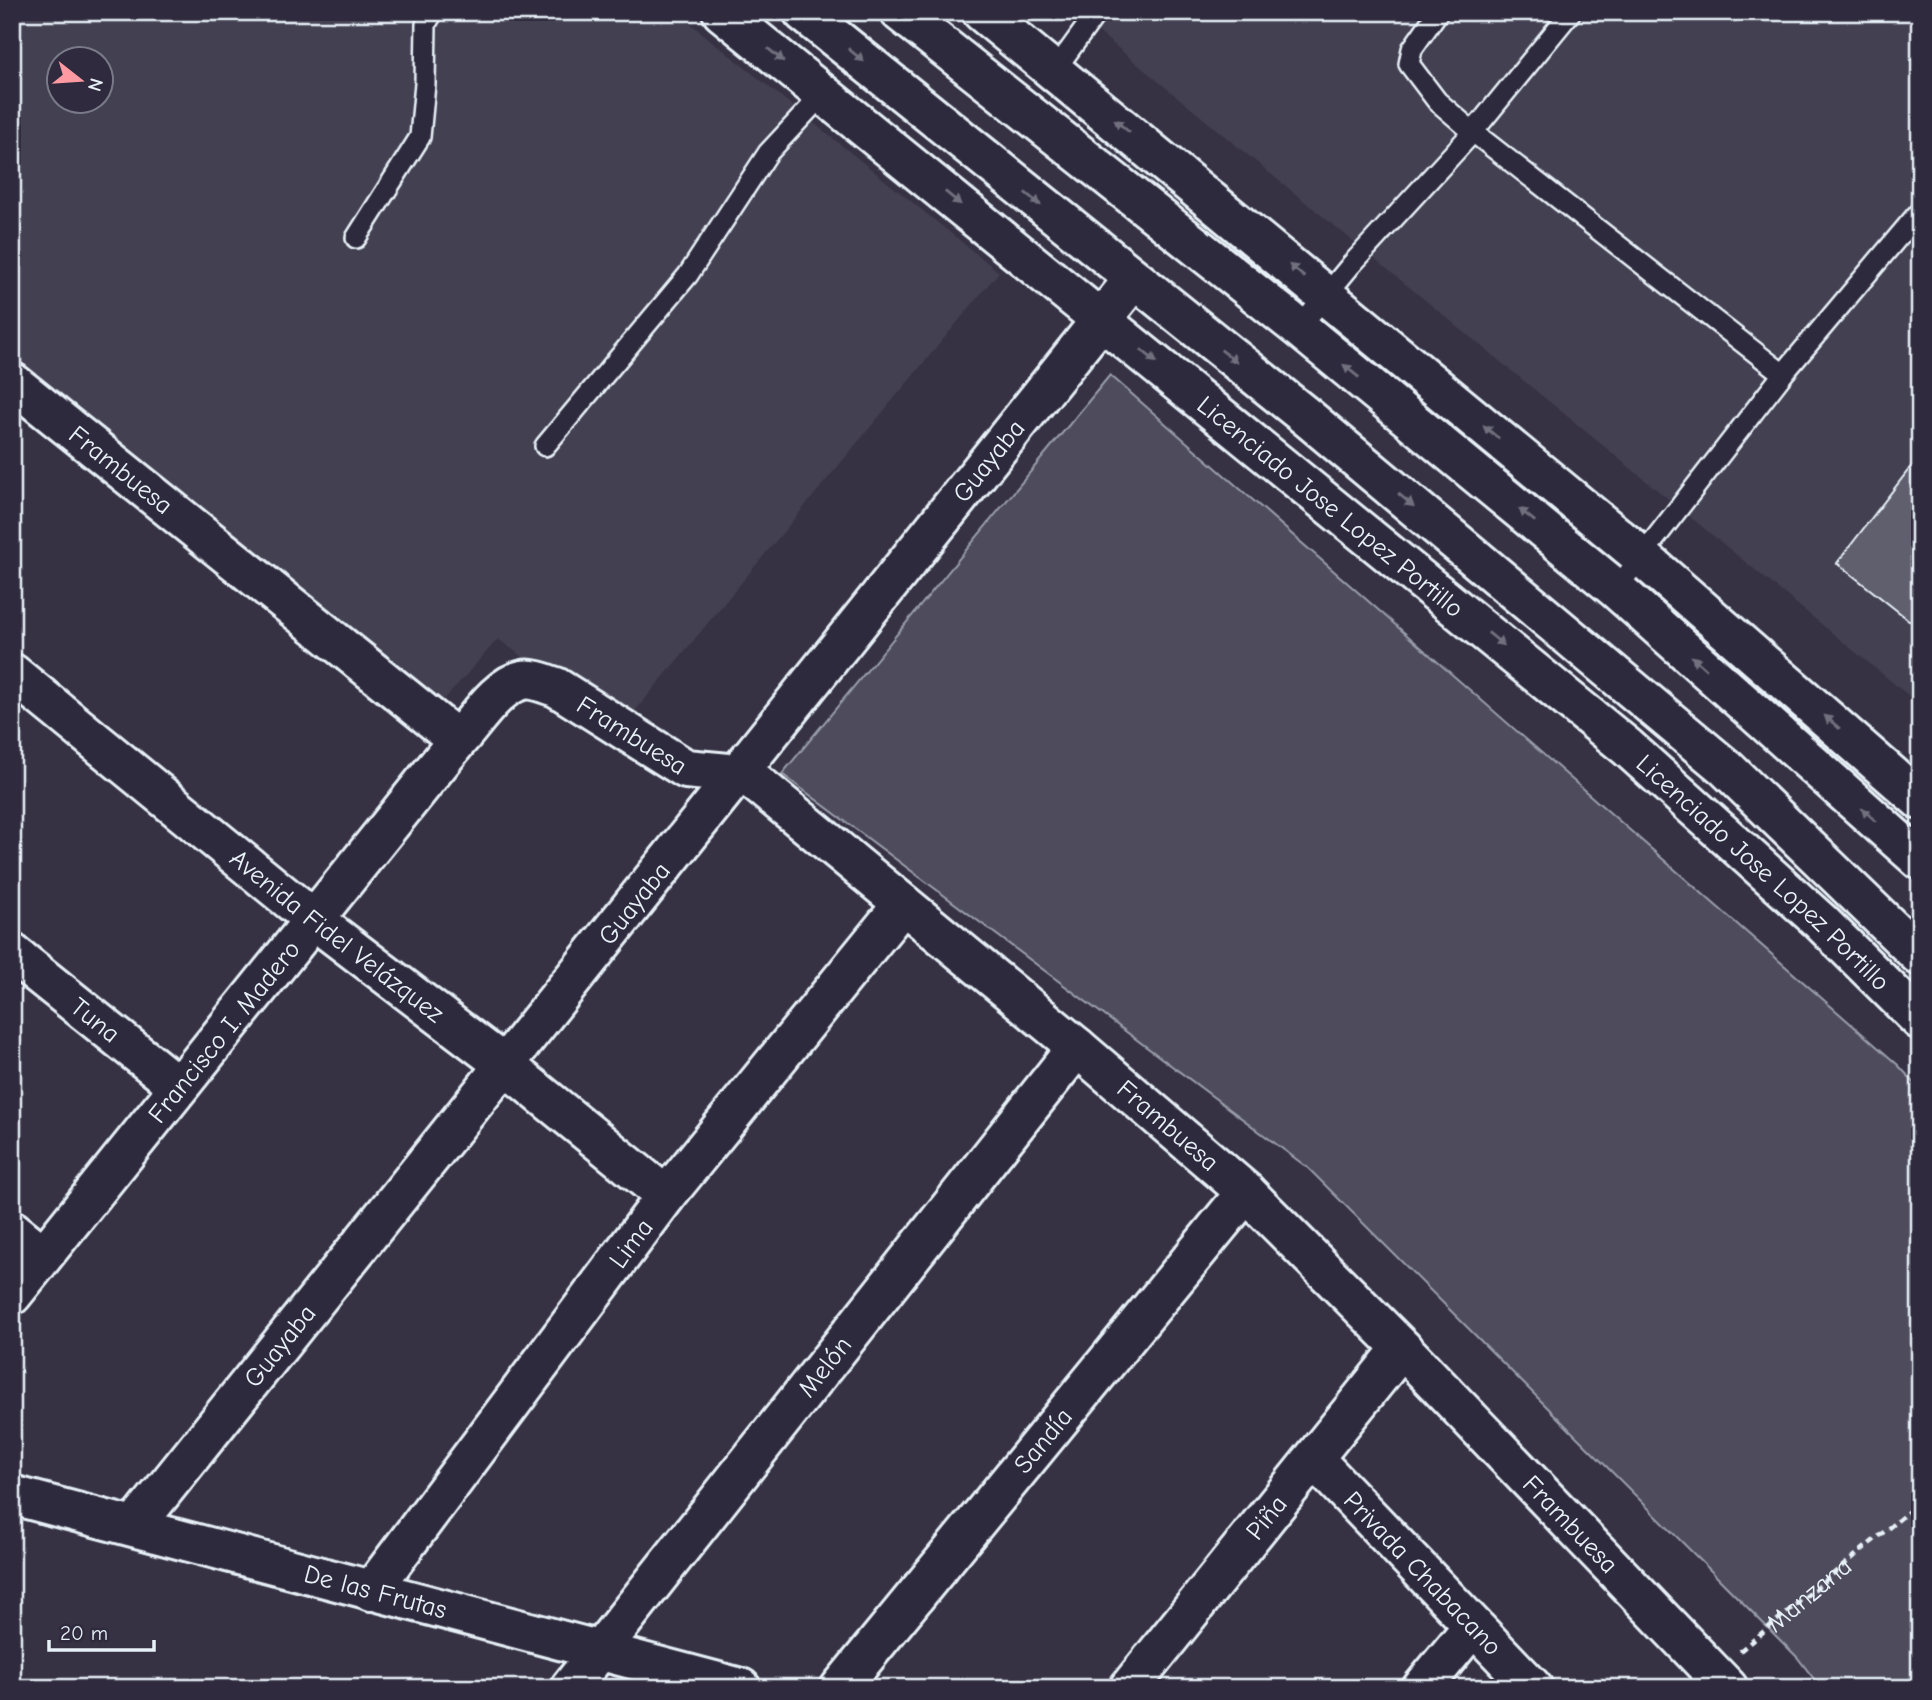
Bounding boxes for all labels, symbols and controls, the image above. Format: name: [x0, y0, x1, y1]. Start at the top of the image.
north arrow: [46, 46, 116, 116]
one-way arrow: [767, 47, 784, 62]
one-way arrow: [847, 48, 865, 63]
text: N: [83, 76, 108, 94]
one-way arrow: [1114, 118, 1132, 133]
one-way arrow: [944, 190, 961, 205]
one-way arrow: [1023, 191, 1041, 206]
one-way arrow: [1288, 263, 1306, 279]
one-way arrow: [1139, 349, 1157, 364]
one-way arrow: [1220, 349, 1238, 364]
one-way arrow: [1342, 363, 1360, 378]
street label: Licenciado Jose Lopez Portillo: [1191, 390, 1469, 624]
street label: Guayaba: [947, 414, 1031, 509]
street label: Frambuesa: [63, 420, 178, 521]
one-way arrow: [1483, 425, 1500, 440]
one-way arrow: [1397, 492, 1414, 507]
one-way arrow: [1518, 508, 1535, 523]
one-way arrow: [1486, 632, 1504, 647]
one-way arrow: [1690, 655, 1708, 671]
street label: Frambuesa: [571, 690, 692, 782]
one-way arrow: [1823, 714, 1841, 730]
street label: Licenciado Jose Lopez Portillo: [1630, 749, 1895, 997]
one-way arrow: [1860, 807, 1878, 823]
street label: Avenida Fidel Velázquez: [224, 844, 449, 1029]
street label: Guayaba: [593, 856, 677, 951]
street label: Francisco I. Madero: [142, 935, 307, 1129]
street label: Tuna: [64, 992, 126, 1049]
street label: Frambuesa: [1111, 1074, 1224, 1178]
street label: Lima: [603, 1213, 660, 1274]
street label: Guayaba: [238, 1299, 322, 1394]
street label: Melón: [792, 1331, 858, 1403]
street label: Sandía: [1008, 1402, 1079, 1480]
street label: Frambuesa: [1516, 1469, 1624, 1580]
street label: Privada Chabacano: [1337, 1486, 1508, 1662]
street label: Piña: [1240, 1490, 1294, 1546]
street label: Manzana: [1761, 1551, 1858, 1639]
street label: De las Frutas: [301, 1559, 450, 1625]
scale bar: [49, 1609, 154, 1653]
text: 20 m: [60, 1621, 108, 1645]

